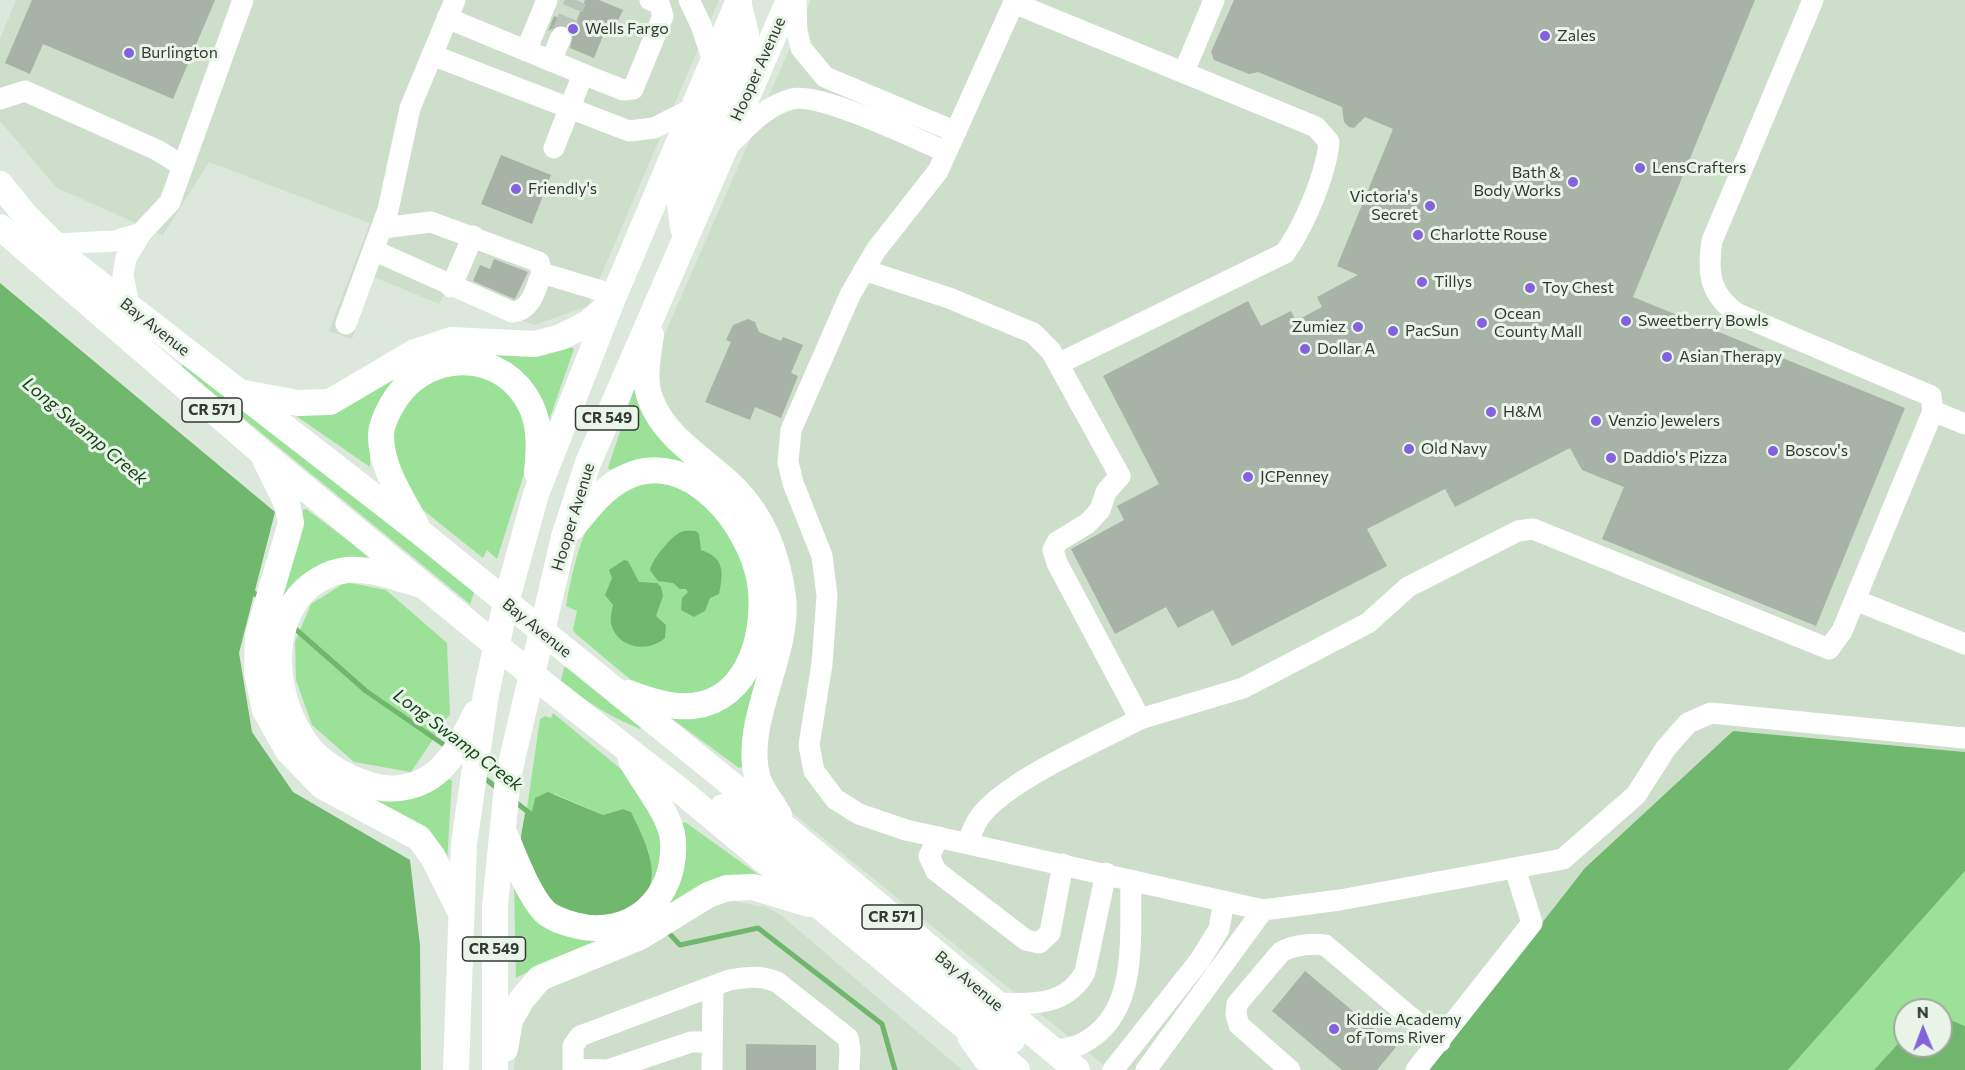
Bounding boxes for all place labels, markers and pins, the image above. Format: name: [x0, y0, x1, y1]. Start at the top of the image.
place label: Wells Fargo: [585, 19, 669, 39]
marker: Wells Fargo: [566, 22, 580, 36]
place label: Zales: [1557, 26, 1596, 46]
marker: Zales: [1538, 29, 1552, 43]
place label: Burlington: [141, 43, 218, 63]
marker: Burlington: [122, 46, 136, 60]
place label: LensCrafters: [1652, 158, 1746, 178]
marker: LensCrafters: [1633, 161, 1647, 175]
place label: Bath & Body Works: [1473, 163, 1561, 201]
marker: Bath & Body Works: [1566, 175, 1580, 189]
place label: Friendly's: [528, 179, 597, 199]
marker: Friendly's: [509, 182, 523, 196]
place label: Victoria's Secret: [1350, 187, 1418, 225]
marker: Victoria's Secret: [1423, 199, 1437, 213]
place label: Charlotte Rouse: [1430, 225, 1547, 245]
marker: Charlotte Rouse: [1411, 228, 1425, 242]
place label: Tillys: [1434, 272, 1472, 292]
marker: Tillys: [1415, 275, 1429, 289]
place label: Toy Chest: [1542, 278, 1614, 298]
marker: Toy Chest: [1523, 281, 1537, 295]
place label: Ocean County Mall: [1494, 304, 1582, 342]
place label: Sweetberry Bowls: [1638, 311, 1769, 331]
marker: Sweetberry Bowls: [1619, 314, 1633, 328]
marker: Ocean County Mall: [1475, 316, 1489, 330]
place label: Zumiez: [1292, 317, 1346, 337]
marker: Zumiez: [1351, 320, 1365, 334]
place label: PacSun: [1405, 321, 1459, 341]
marker: PacSun: [1386, 324, 1400, 338]
place label: Dollar A: [1317, 339, 1375, 359]
marker: Dollar A: [1298, 342, 1312, 356]
place label: Asian Therapy: [1679, 347, 1782, 367]
marker: Asian Therapy: [1660, 350, 1674, 364]
place label: H&M: [1503, 402, 1542, 422]
marker: H&M: [1484, 405, 1498, 419]
place label: Venzio Jewelers: [1608, 411, 1720, 431]
marker: Venzio Jewelers: [1589, 414, 1603, 428]
place label: Old Navy: [1421, 439, 1487, 459]
place label: Boscov's: [1785, 441, 1848, 461]
marker: Old Navy: [1402, 442, 1416, 456]
marker: Boscov's: [1766, 444, 1780, 458]
place label: Daddio's Pizza: [1623, 448, 1727, 468]
marker: Daddio's Pizza: [1604, 451, 1618, 465]
place label: JCPenney: [1260, 467, 1329, 487]
marker: JCPenney: [1241, 470, 1255, 484]
place label: Kiddie Academy of Toms River: [1346, 1010, 1462, 1048]
marker: Kiddie Academy of Toms River: [1327, 1022, 1341, 1036]

